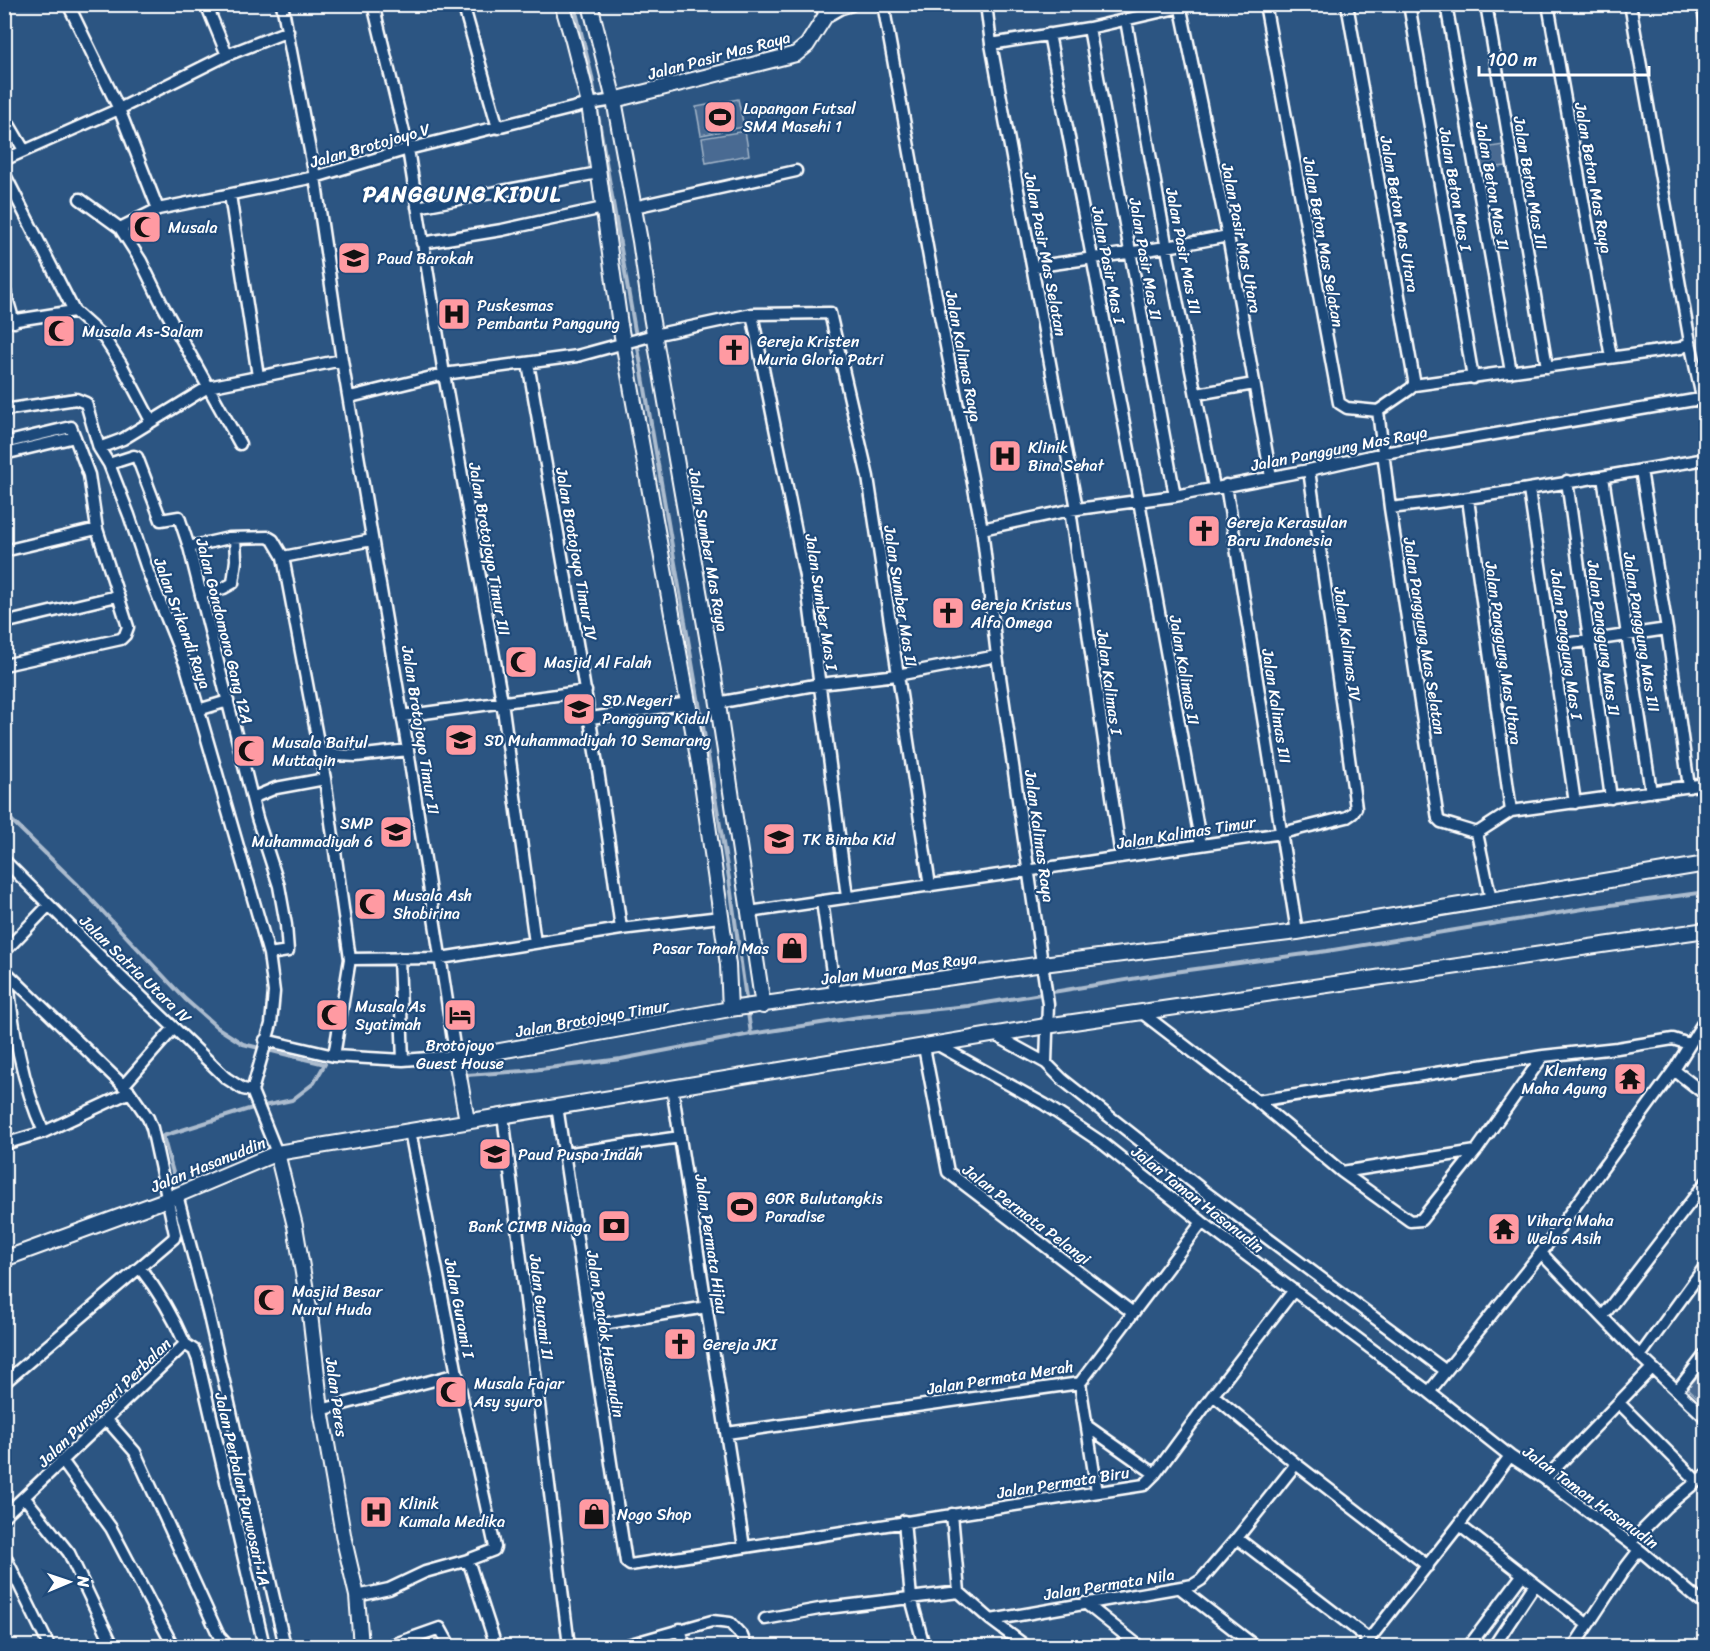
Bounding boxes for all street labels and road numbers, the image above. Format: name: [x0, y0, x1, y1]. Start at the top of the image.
street label: Jalan Pasir Mas Raya: [644, 23, 794, 89]
street label: Jalan Beton Mas Raya: [1566, 99, 1621, 256]
street label: Jalan Beton Mas III: [1504, 113, 1557, 252]
street label: Jalan Brotojoyo V: [306, 114, 434, 177]
street label: Jalan Beton Mas II: [1467, 119, 1518, 253]
street label: Jalan Beton Mas I: [1430, 124, 1481, 255]
street label: Jalan Beton Mas Utara: [1371, 133, 1428, 295]
street label: Jalan Beton Mas Selatan: [1294, 154, 1353, 330]
street label: Jalan Pasir Mas Utara: [1213, 160, 1270, 316]
street label: Jalan Pasir Mas Selatan: [1015, 169, 1076, 339]
street label: Jalan Pasir Mas III: [1157, 184, 1210, 317]
street label: Jalan Pasir Mas II: [1120, 195, 1171, 323]
street label: Jalan Pasir Mas I: [1083, 203, 1134, 328]
street label: Jalan Kalimas Raya: [936, 287, 990, 424]
street label: Jalan Panggung Mas Raya: [1247, 417, 1430, 480]
street label: Jalan Brotojoyo Timur III: [460, 459, 519, 638]
street label: Jalan Brotojoyo Timur IV: [547, 464, 606, 643]
street label: Jalan Sumber Mas Raya: [680, 465, 737, 634]
street label: Jalan Sumber Mas II: [875, 522, 926, 669]
street label: Jalan Sumber Mas I: [796, 531, 847, 674]
street label: Jalan Gondomono Gang 12A: [187, 534, 262, 727]
street label: Jalan Panggung Mas Selatan: [1394, 534, 1454, 737]
street label: Jalan Panggung Mas III: [1614, 549, 1668, 714]
street label: Jalan Srikandi Raya: [145, 552, 220, 693]
street label: Jalan Panggung Mas Utara: [1476, 558, 1531, 747]
street label: Jalan Panggung Mas II: [1578, 558, 1629, 718]
street label: Jalan Panggung Mas I: [1541, 566, 1592, 723]
street label: Jalan Kalimas IV: [1325, 584, 1370, 704]
street label: Jalan Kalimas II: [1160, 612, 1208, 727]
street label: Jalan Kalimas I: [1088, 627, 1131, 738]
street label: Jalan Brotojoyo Timur II: [393, 643, 448, 817]
street label: Jalan Kalimas III: [1253, 646, 1300, 766]
street label: Jalan Kalimas Raya: [1016, 767, 1063, 904]
street label: Jalan Kalimas Timur: [1114, 807, 1259, 858]
street label: Jalan Satria Utara IV: [72, 907, 199, 1031]
street label: Jalan Muara Mas Raya: [819, 943, 980, 994]
street label: Jalan Brotojoyo Timur: [512, 990, 672, 1046]
street label: Jalan Hasanuddin: [145, 1128, 271, 1201]
street label: Jalan Taman Hasanudin: [1124, 1137, 1271, 1261]
street label: Jalan Permata Pelangi: [955, 1156, 1098, 1273]
street label: Jalan Permata Hijau: [686, 1171, 737, 1316]
street label: Jalan Pondok Hasanudin: [578, 1247, 633, 1420]
street label: Jalan Gurami II: [521, 1252, 562, 1362]
street label: Jalan Gurami I: [435, 1255, 484, 1362]
street label: Jalan Purwosari Perbalan: [30, 1330, 179, 1475]
street label: Jalan Permata Merah: [924, 1352, 1075, 1404]
street label: Jalan Peres: [316, 1354, 357, 1439]
street label: Jalan Perbalan Purwosari 1A: [206, 1388, 279, 1589]
street label: Jalan Taman Hasanudin: [1516, 1437, 1665, 1557]
street label: Jalan Permata Biru: [994, 1458, 1132, 1507]
street label: Jalan Permata Nila: [1041, 1560, 1177, 1609]

